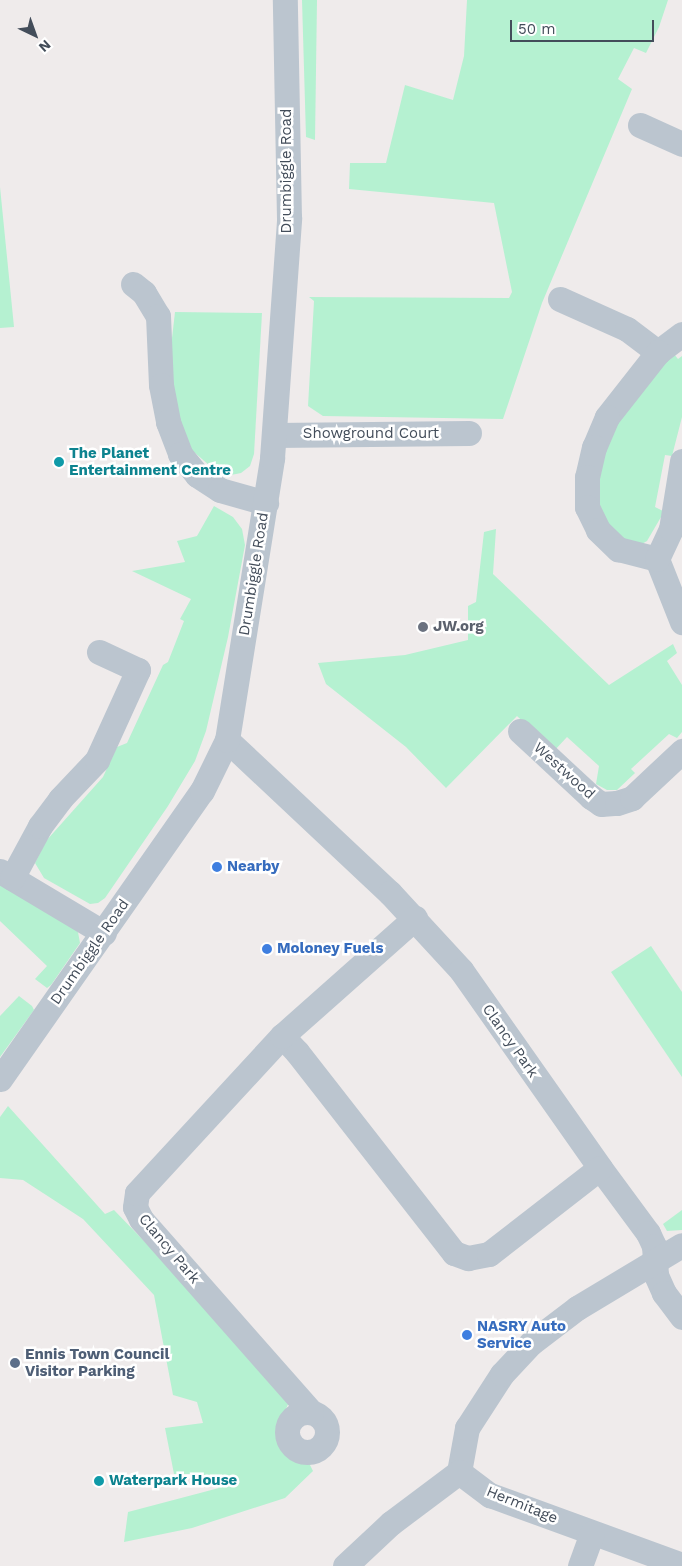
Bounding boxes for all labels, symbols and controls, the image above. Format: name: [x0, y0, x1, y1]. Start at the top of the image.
north arrow: [10, 10, 60, 60]
scale bar: [512, 10, 656, 42]
text: 50 m: [518, 20, 555, 38]
text: N: [36, 37, 54, 56]
street label: Drumbiggle Road: [278, 109, 296, 233]
street label: Showground Court: [303, 425, 439, 443]
place label: The Planet Entertainment Centre: [69, 444, 231, 479]
marker: The Planet Entertainment Centre: [53, 456, 65, 468]
street label: Drumbiggle Road: [235, 511, 273, 637]
place label: JW.org: [433, 618, 484, 636]
marker: JW.org: [417, 621, 429, 633]
street label: Westwood: [530, 739, 598, 803]
place label: Nearby: [227, 858, 279, 876]
marker: Nearby: [211, 861, 223, 873]
street label: Drumbiggle Road: [47, 896, 133, 1008]
place label: Moloney Fuels: [277, 940, 384, 958]
marker: Moloney Fuels: [261, 943, 273, 955]
street label: Clancy Park: [478, 1001, 542, 1081]
street label: Clancy Park: [135, 1210, 203, 1288]
place label: NASRY Auto Service: [477, 1317, 567, 1352]
marker: NASRY Auto Service: [461, 1329, 473, 1341]
place label: Ennis Town Council Visitor Parking: [25, 1345, 170, 1380]
marker: Ennis Town Council Visitor Parking: [9, 1357, 21, 1369]
place label: Waterpark House: [109, 1472, 238, 1490]
marker: Waterpark House: [93, 1475, 105, 1487]
street label: Hermitage: [484, 1483, 560, 1527]

